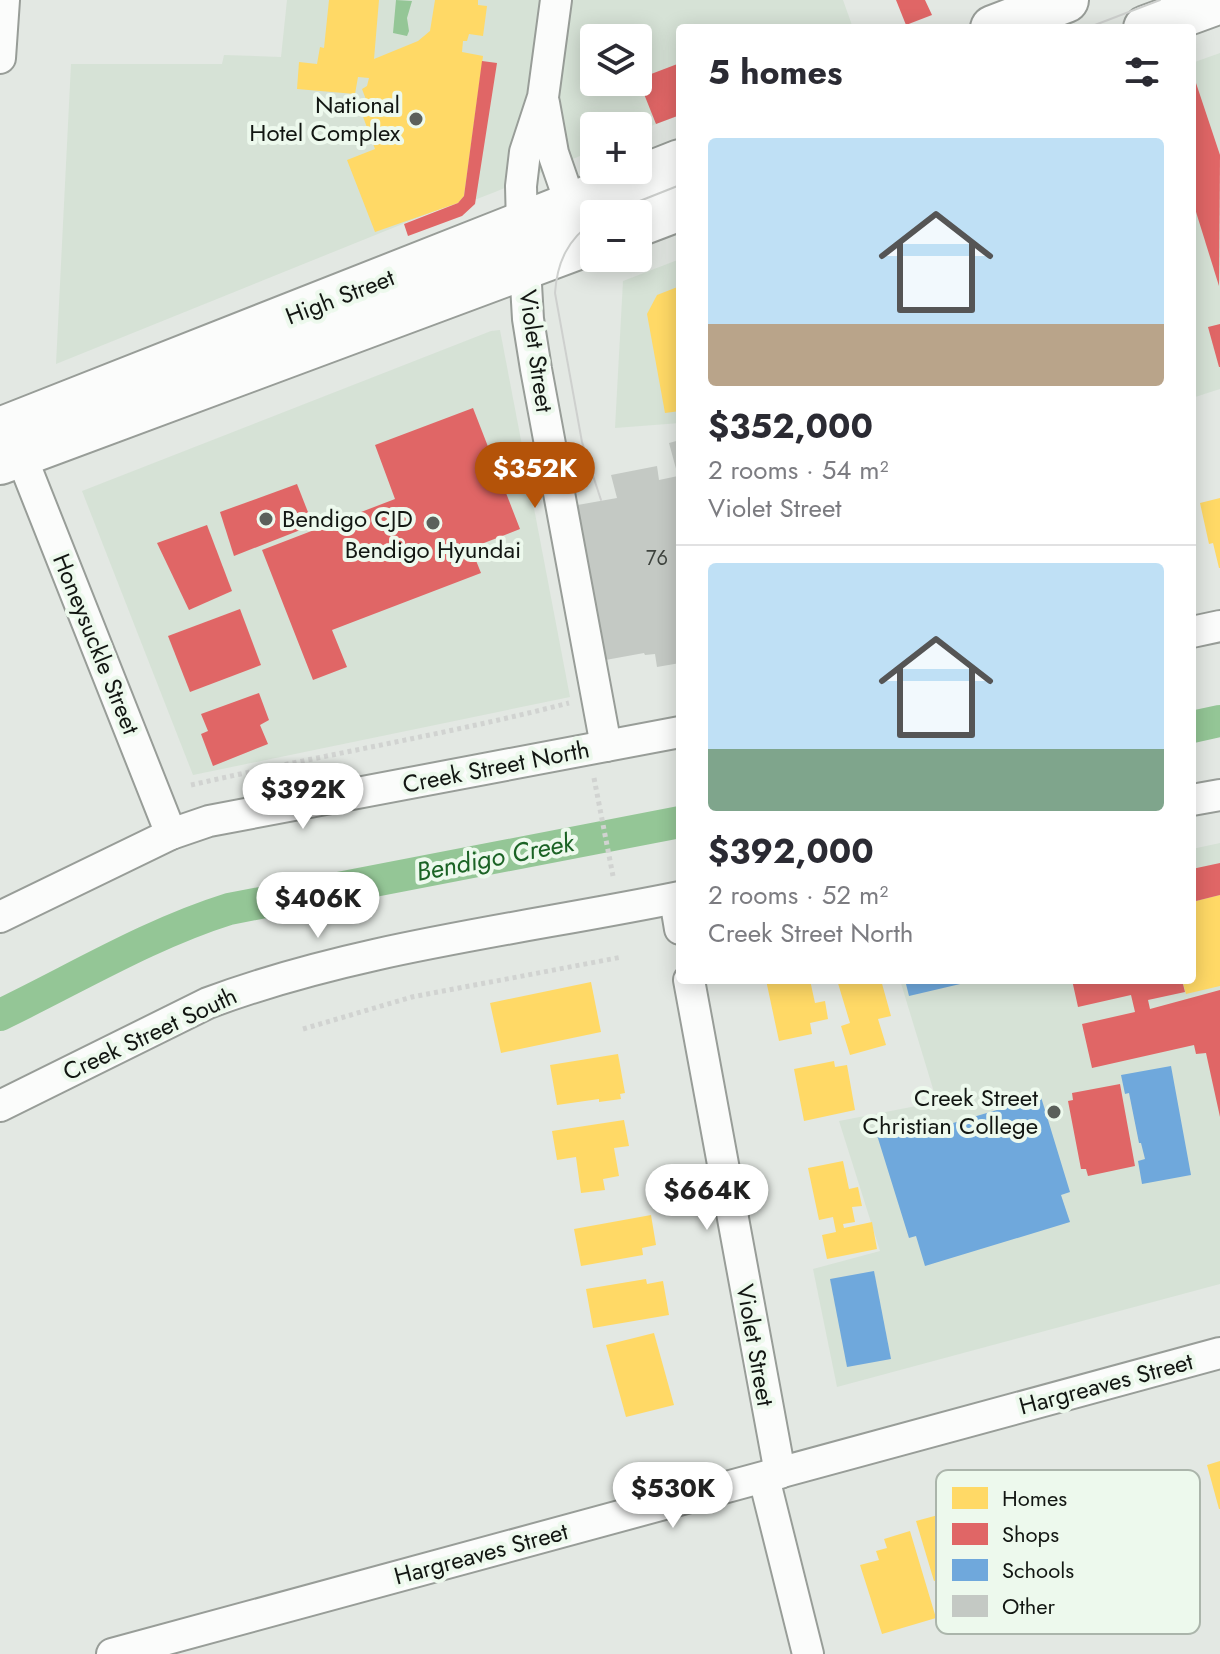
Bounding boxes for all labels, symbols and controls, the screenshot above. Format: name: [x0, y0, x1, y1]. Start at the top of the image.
map controls: [580, 24, 652, 272]
button: layers: [580, 24, 652, 96]
text: 5 homes: [708, 48, 842, 97]
icon: filters: [1120, 50, 1164, 94]
place label: National Hotel Complex: [249, 87, 401, 150]
marker: National Hotel Complex: [407, 110, 425, 128]
button: +: [580, 112, 652, 184]
icon: home: [864, 190, 1008, 334]
button: −: [580, 200, 652, 272]
street label: High Street: [280, 260, 400, 333]
street label: Violet Street: [511, 287, 562, 415]
text: $352,000: [708, 402, 873, 451]
pin: $352K: [479, 442, 591, 510]
text: $352K: [493, 449, 577, 487]
text: 2 rooms · 54 m²: [708, 451, 889, 489]
text: Violet Street: [708, 489, 842, 527]
place label: Bendigo CJD: [282, 501, 413, 536]
marker: Bendigo CJD: [257, 510, 275, 528]
marker: Bendigo Hyundai: [424, 514, 442, 532]
place label: Bendigo Hyundai: [345, 532, 521, 567]
house number: 76: [646, 544, 668, 573]
street label: Honeysuckle Street: [44, 548, 149, 740]
icon: home: [864, 615, 1008, 759]
street label: Creek Street North: [400, 731, 592, 802]
pin: $392K: [247, 763, 359, 831]
text: $392K: [261, 770, 345, 808]
water label: Bendigo Creek: [413, 823, 579, 891]
text: $392,000: [708, 827, 874, 876]
pin: $406K: [262, 872, 374, 940]
text: 2 rooms · 52 m²: [708, 876, 888, 914]
text: $406K: [274, 879, 362, 917]
text: Creek Street North: [708, 914, 913, 952]
street label: Creek Street South: [57, 978, 243, 1089]
place label: Creek Street Christian College: [862, 1080, 1038, 1143]
marker: Creek Street Christian College: [1045, 1103, 1063, 1121]
pin: $664K: [651, 1164, 763, 1232]
text: $664K: [663, 1171, 751, 1209]
street label: Violet Street: [728, 1281, 783, 1409]
street label: Hargreaves Street: [1015, 1343, 1197, 1424]
pin: $530K: [617, 1462, 729, 1530]
text: $530K: [631, 1469, 715, 1507]
legend: [936, 1470, 1200, 1634]
text: Homes: [1002, 1482, 1067, 1514]
street label: Hargreaves Street: [390, 1513, 572, 1594]
text: Shops: [1002, 1518, 1059, 1550]
text: Schools: [1002, 1554, 1074, 1586]
text: Other: [1002, 1590, 1056, 1622]

